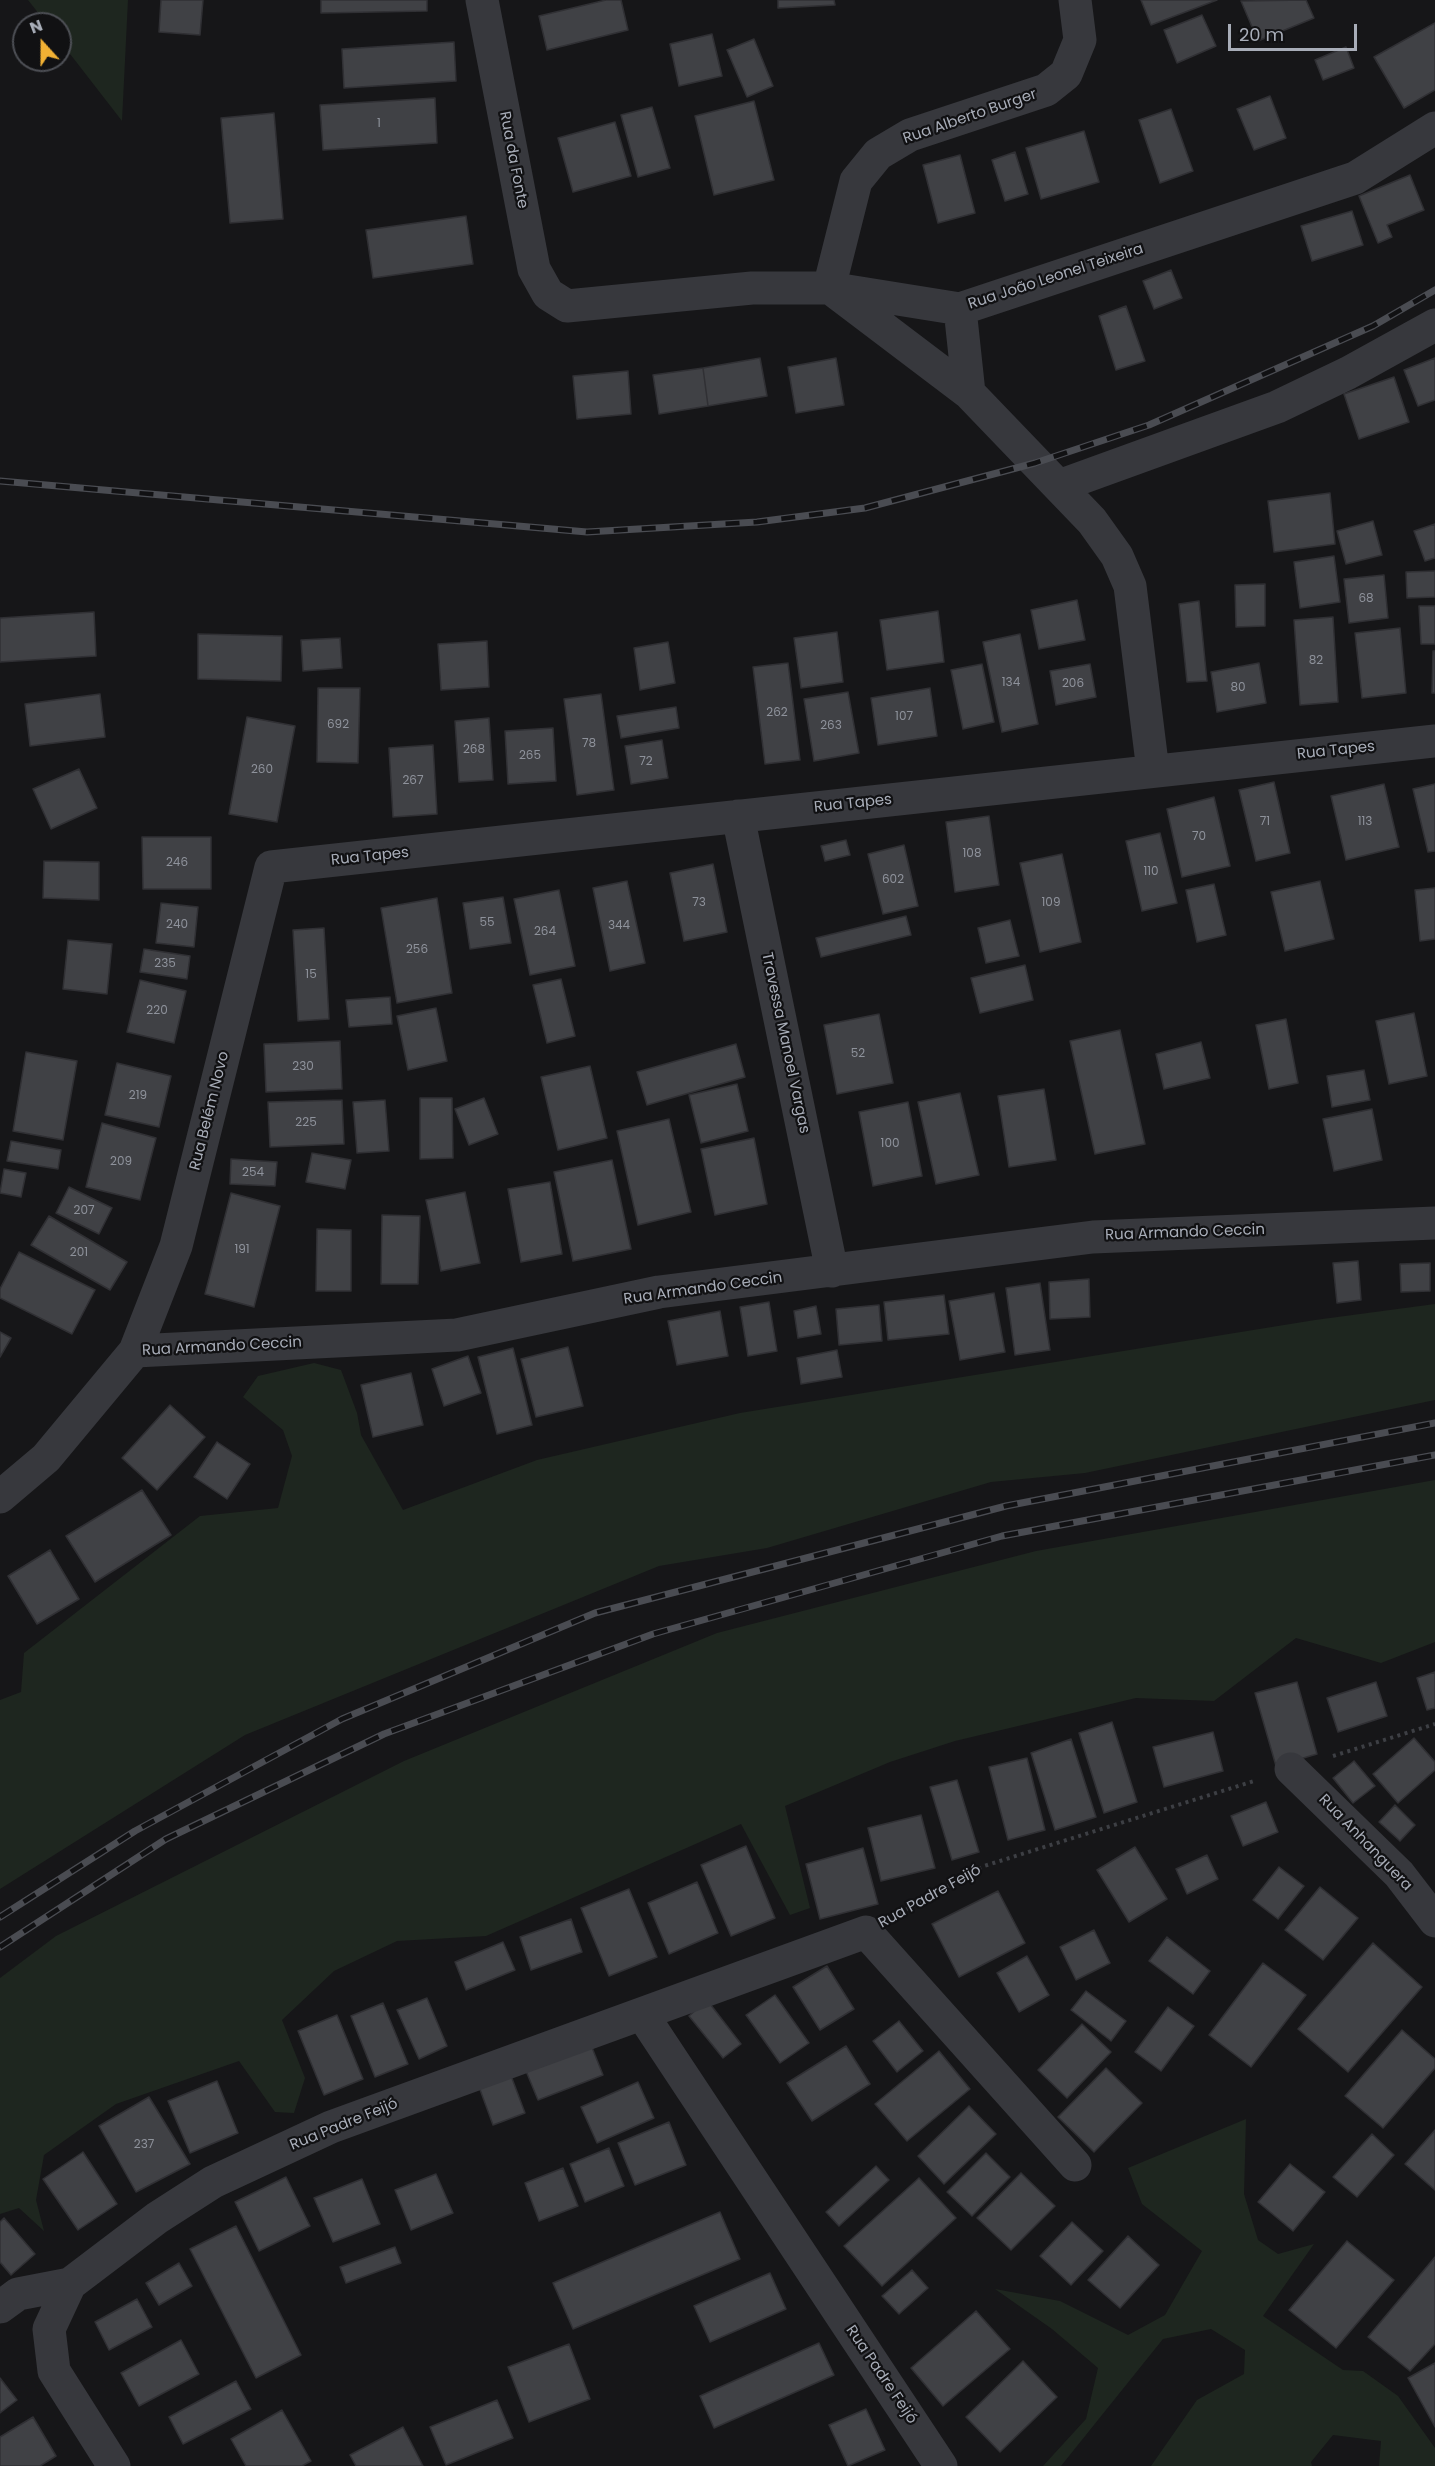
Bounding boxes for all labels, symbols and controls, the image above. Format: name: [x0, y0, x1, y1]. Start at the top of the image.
north arrow: [12, 12, 72, 72]
scale bar: [1231, 12, 1360, 50]
text: N: [26, 14, 46, 39]
text: 20 m: [1239, 22, 1284, 47]
street label: Rua Alberto Burger: [901, 86, 1039, 148]
street label: Rua da Fonte: [495, 110, 531, 210]
house number: 1: [377, 117, 381, 131]
street label: Rua João Leonel Teixeira: [966, 240, 1146, 314]
house number: 68: [1358, 592, 1374, 606]
house number: 82: [1309, 654, 1323, 668]
house number: 134: [1002, 676, 1020, 690]
house number: 206: [1062, 677, 1084, 691]
house number: 80: [1230, 681, 1246, 695]
house number: 262: [766, 706, 788, 720]
house number: 107: [895, 710, 913, 724]
house number: 692: [327, 718, 349, 732]
house number: 263: [820, 719, 842, 733]
house number: 78: [582, 737, 596, 751]
street label: Rua Tapes: [1296, 738, 1376, 764]
house number: 268: [463, 743, 485, 757]
house number: 265: [519, 749, 541, 763]
house number: 72: [639, 755, 653, 769]
house number: 260: [251, 763, 273, 777]
house number: 267: [402, 774, 424, 788]
street label: Rua Tapes: [813, 791, 893, 817]
house number: 71: [1260, 815, 1270, 829]
house number: 113: [1358, 815, 1372, 829]
house number: 70: [1192, 830, 1206, 844]
street label: Rua Tapes: [330, 844, 410, 870]
house number: 108: [963, 847, 981, 861]
house number: 246: [166, 856, 188, 870]
house number: 110: [1143, 865, 1159, 879]
house number: 602: [882, 873, 904, 887]
house number: 73: [692, 896, 706, 910]
house number: 109: [1042, 896, 1060, 910]
house number: 55: [479, 916, 495, 930]
house number: 240: [166, 918, 188, 932]
house number: 344: [608, 919, 630, 933]
house number: 264: [534, 925, 556, 939]
house number: 256: [406, 943, 428, 957]
street label: Travessa Manoel Vargas: [757, 951, 813, 1135]
house number: 235: [154, 957, 176, 971]
house number: 15: [305, 968, 317, 982]
house number: 220: [146, 1004, 168, 1018]
house number: 52: [851, 1047, 865, 1061]
street label: Rua Belém Novo: [187, 1050, 233, 1172]
house number: 230: [292, 1060, 314, 1074]
house number: 219: [129, 1089, 147, 1103]
house number: 225: [295, 1116, 317, 1130]
house number: 100: [881, 1137, 899, 1151]
house number: 209: [110, 1155, 132, 1169]
house number: 254: [242, 1166, 264, 1180]
house number: 207: [74, 1204, 94, 1218]
street label: Rua Armando Ceccin: [1105, 1221, 1265, 1245]
house number: 191: [234, 1243, 250, 1257]
house number: 201: [70, 1246, 88, 1260]
street label: Rua Armando Ceccin: [623, 1269, 783, 1309]
street label: Rua Armando Ceccin: [142, 1334, 302, 1360]
street label: Rua Anhanguera: [1315, 1791, 1415, 1895]
street label: Rua Padre Feijó: [876, 1861, 984, 1933]
street label: Rua Padre Feijó: [288, 2095, 400, 2155]
house number: 237: [134, 2138, 154, 2152]
street label: Rua Padre Feijó: [841, 2322, 921, 2428]

